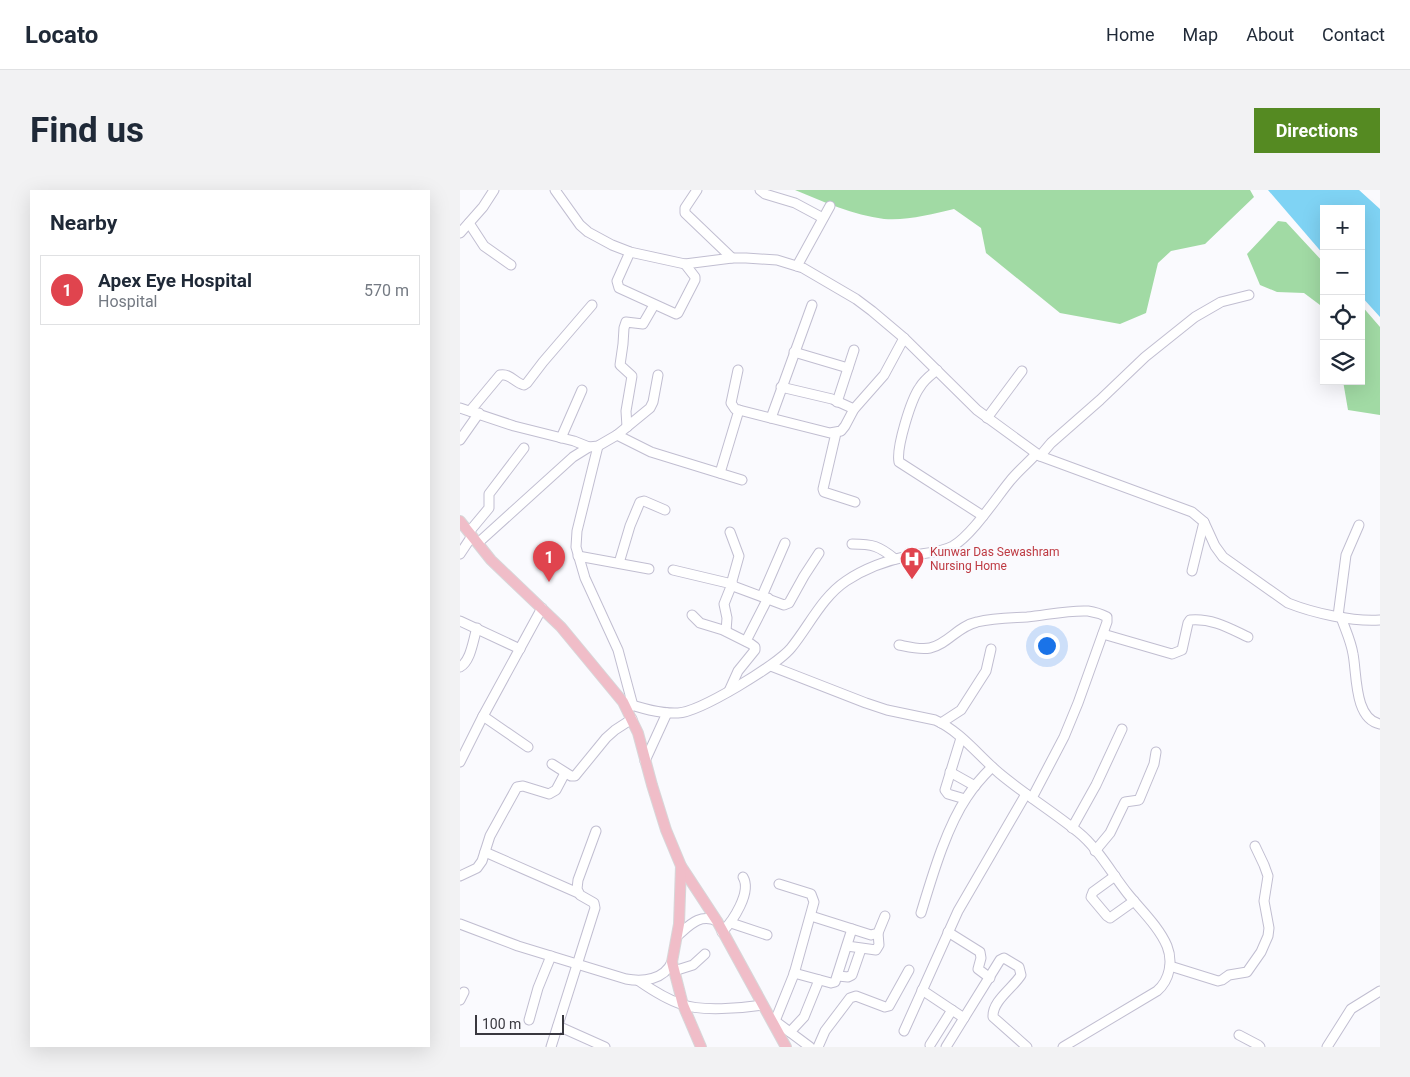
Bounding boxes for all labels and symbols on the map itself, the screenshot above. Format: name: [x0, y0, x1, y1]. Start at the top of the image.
pin: 1: [533, 541, 565, 582]
place label: Kunwar Das Sewashram Nursing Home: [930, 545, 1060, 573]
hospital icon: Kunwar Das Sewashram Nursing Home: [899, 546, 925, 580]
your location: [1034, 633, 1060, 659]
scale bar: [475, 1012, 564, 1035]

